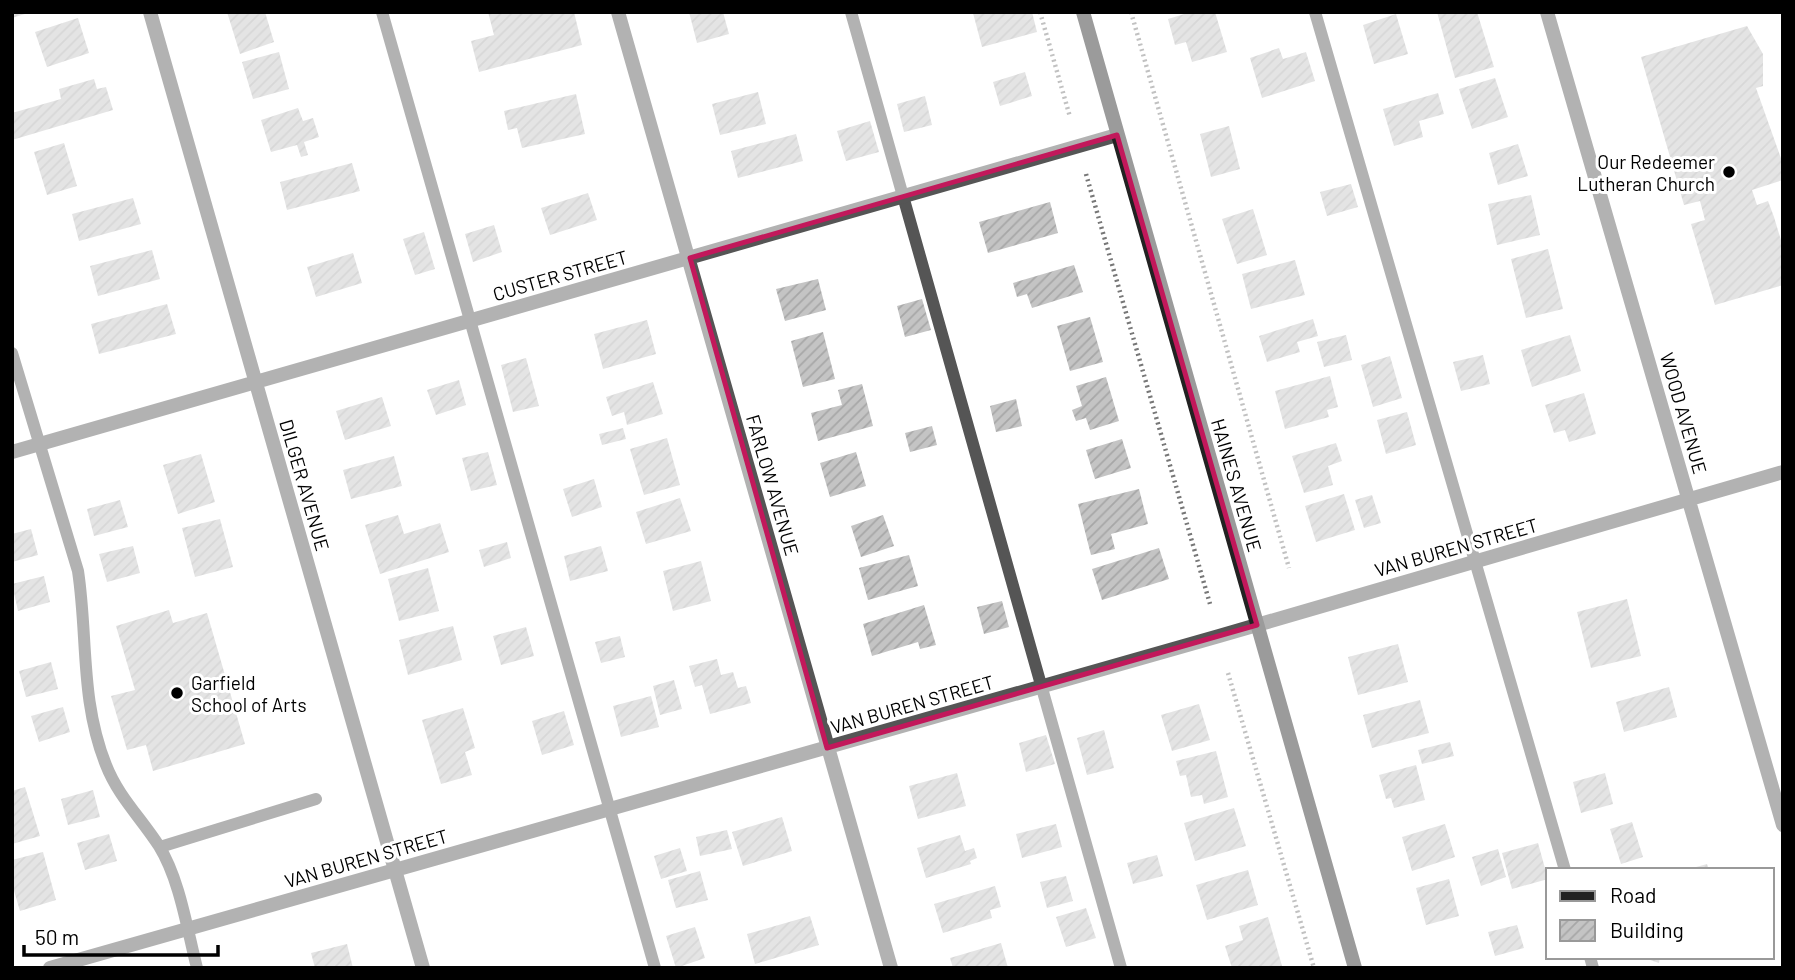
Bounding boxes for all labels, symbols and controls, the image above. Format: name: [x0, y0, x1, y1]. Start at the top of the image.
place label: Our Redeemer Lutheran Church: [1577, 150, 1715, 195]
marker: Our Redeemer Lutheran Church: [1721, 164, 1737, 180]
street label: CUSTER STREET: [490, 245, 630, 305]
street label: WOOD AVENUE: [1656, 350, 1712, 476]
street label: FARLOW AVENUE: [742, 412, 804, 558]
street label: HAINES AVENUE: [1207, 416, 1267, 554]
street label: DILGER AVENUE: [275, 417, 335, 553]
street label: VAN BUREN STREET: [1372, 513, 1540, 581]
street label: VAN BUREN STREET: [828, 670, 996, 738]
place label: Garfield School of Arts: [191, 671, 307, 716]
marker: Garfield School of Arts: [169, 685, 185, 701]
street label: VAN BUREN STREET: [282, 824, 450, 892]
legend: [1546, 868, 1774, 959]
text: Road: [1610, 882, 1656, 907]
scale bar: [24, 914, 219, 958]
text: Building: [1610, 917, 1684, 942]
text: 50 m: [35, 924, 79, 949]

